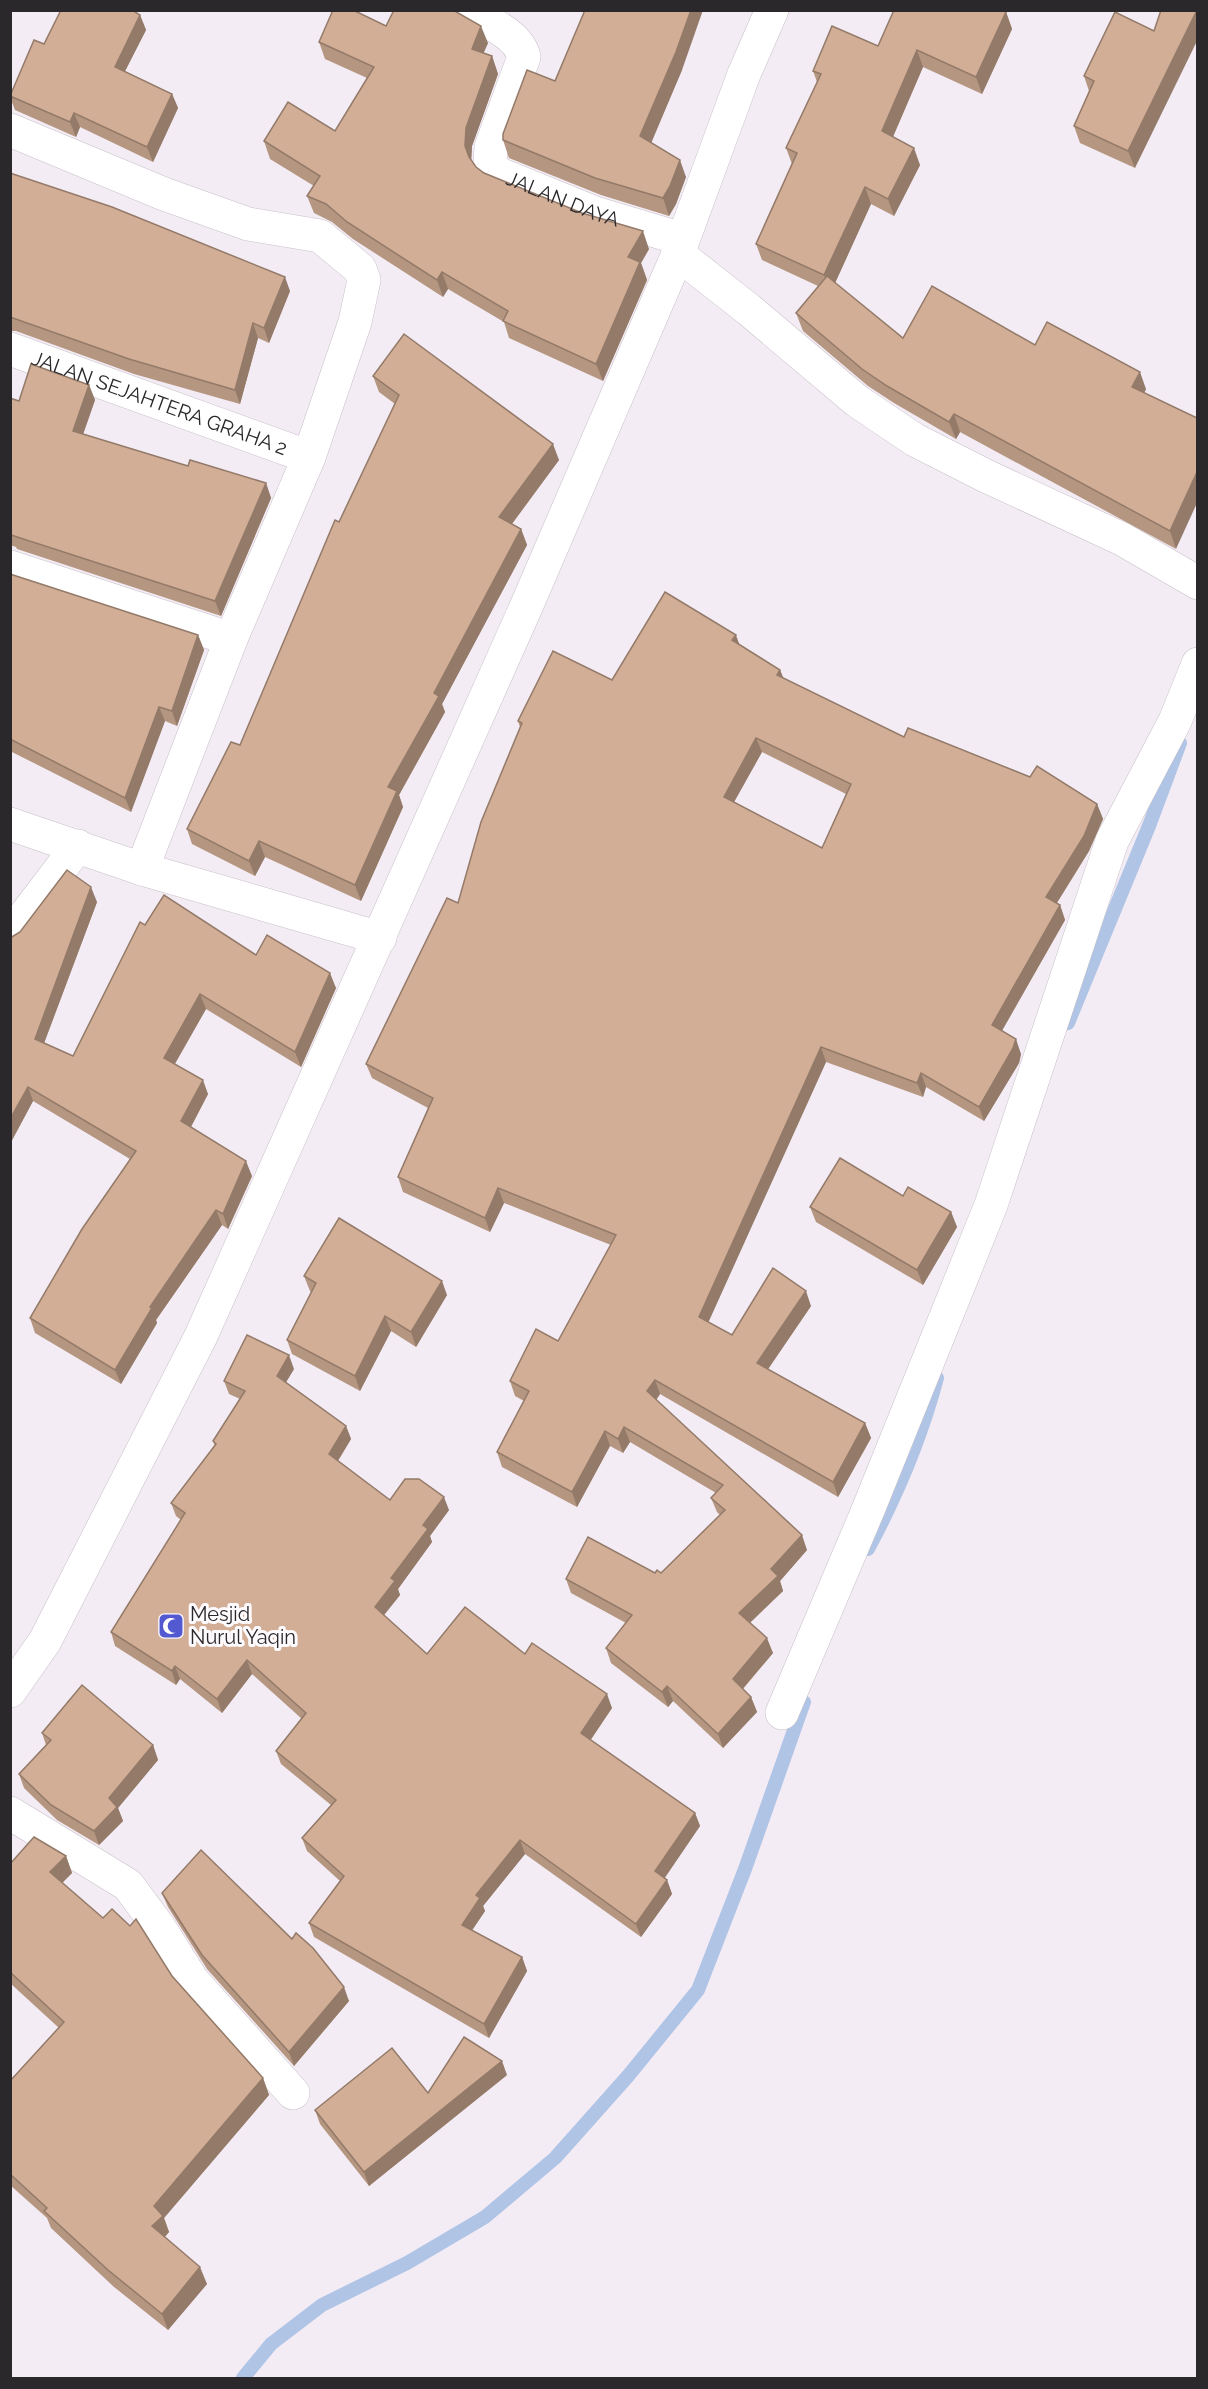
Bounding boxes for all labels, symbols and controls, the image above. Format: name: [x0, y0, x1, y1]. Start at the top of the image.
street label: JALAN DAYA: [503, 166, 623, 232]
street label: JALAN SEJAHTERA GRAHA 2: [29, 346, 291, 460]
place label: Mesjid Nurul Yaqin: [190, 1602, 296, 1649]
mosque icon: Mesjid Nurul Yaqin: [156, 1611, 186, 1641]

